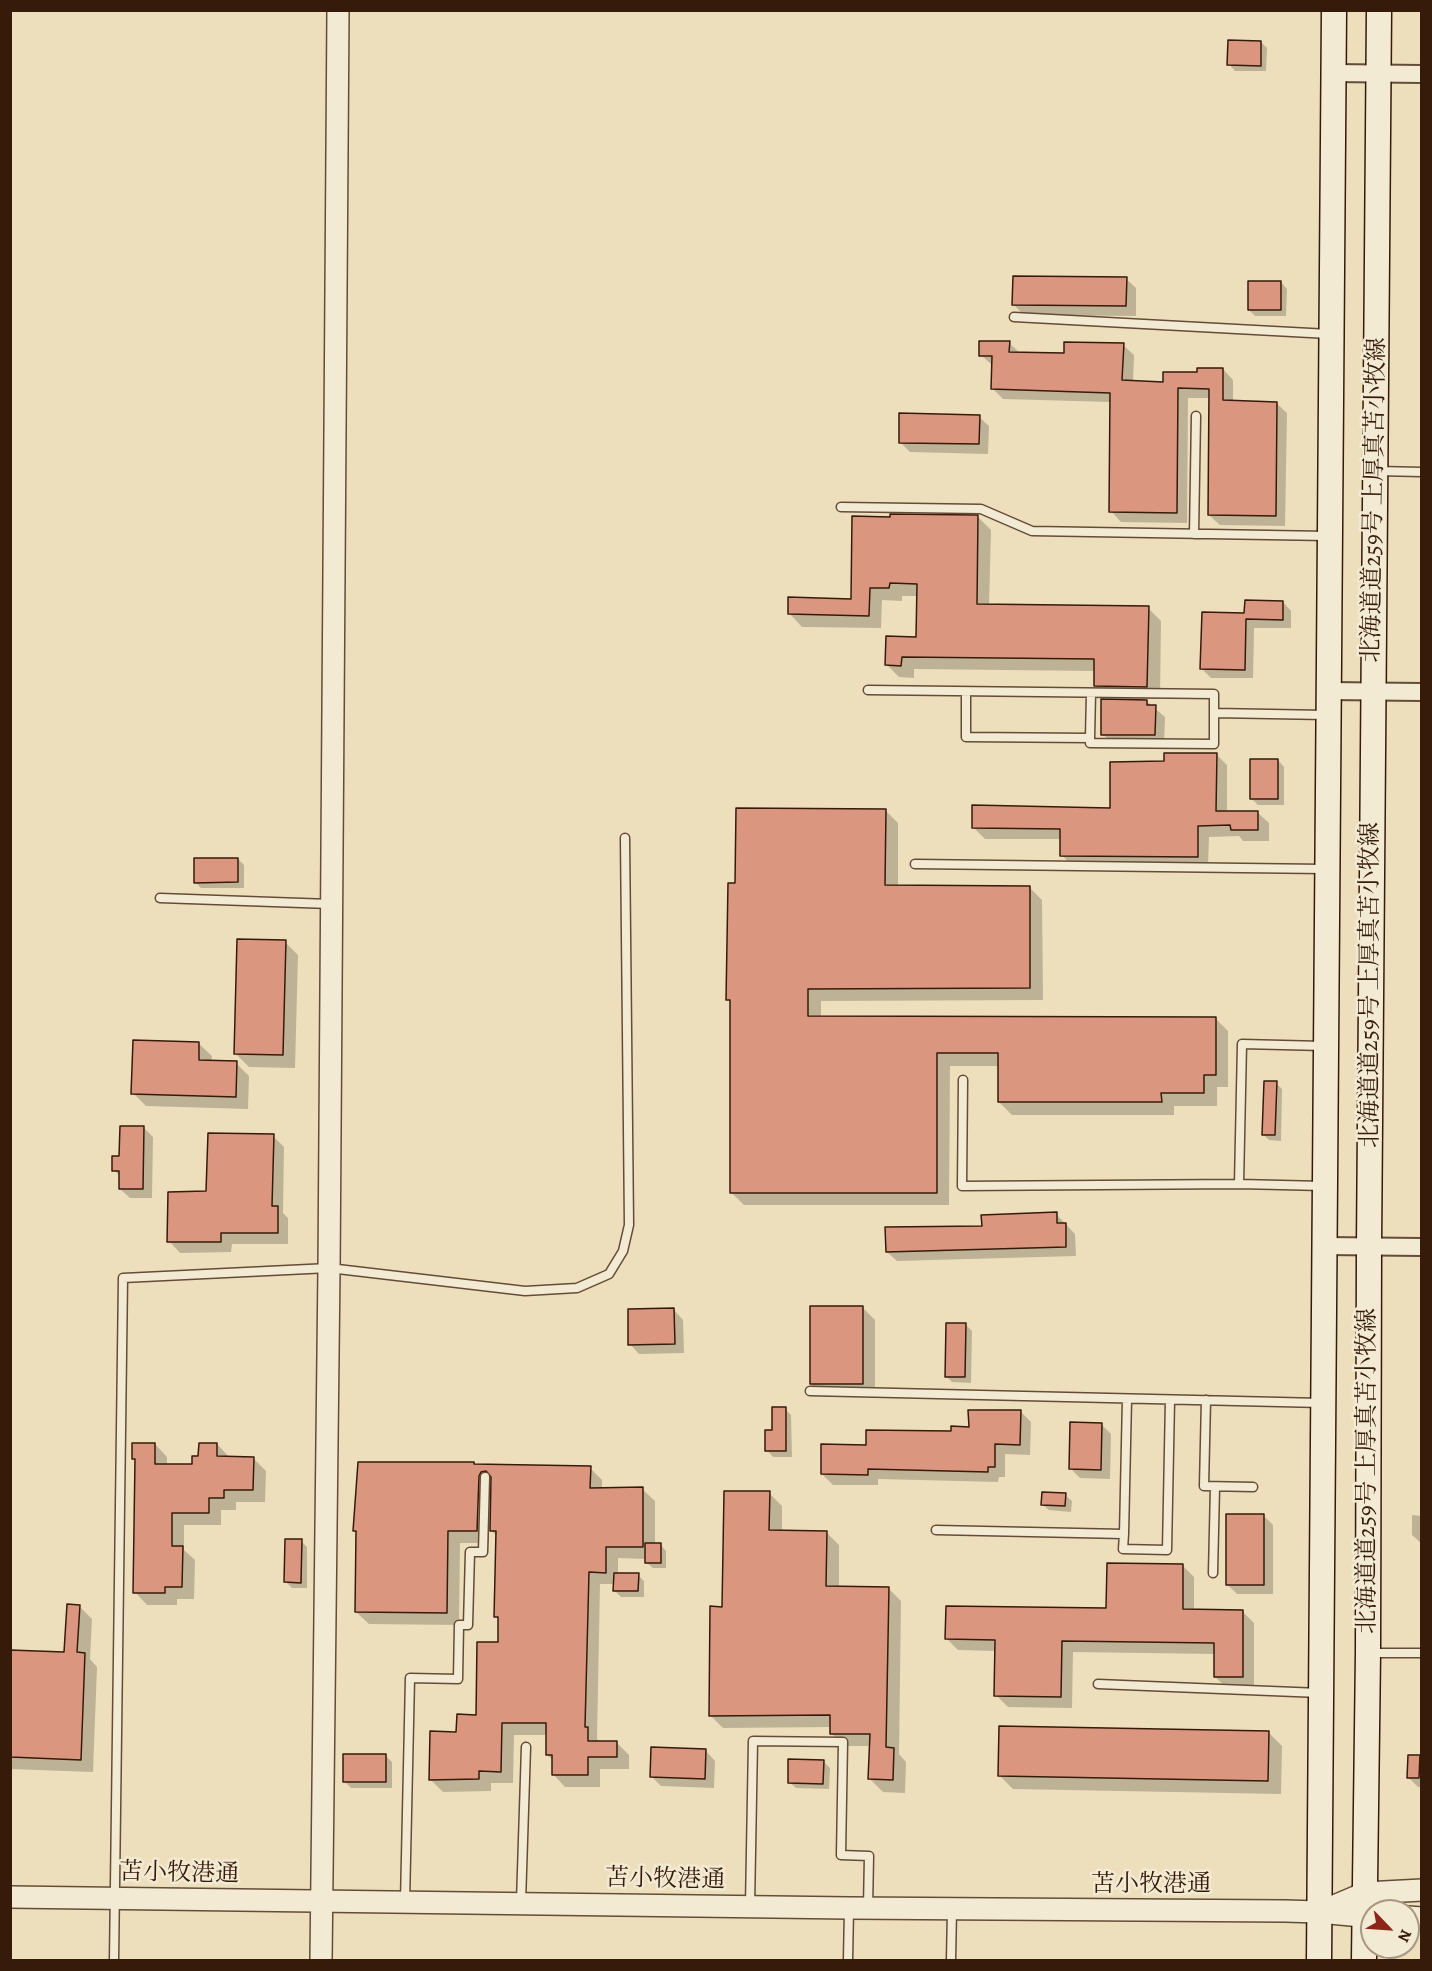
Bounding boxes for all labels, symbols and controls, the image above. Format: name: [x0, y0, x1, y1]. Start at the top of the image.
street label: 北海道道259号 上厚真苫小牧線: [1358, 337, 1392, 663]
street label: 北海道道259号 上厚真苫小牧線: [1357, 822, 1385, 1148]
street label: 北海道道259号 上厚真苫小牧線: [1354, 1308, 1382, 1634]
street label: 苫小牧港通: [119, 1859, 239, 1889]
street label: 苫小牧港通: [605, 1865, 725, 1895]
street label: 苫小牧港通: [1091, 1871, 1211, 1899]
north arrow: [1360, 1899, 1420, 1959]
text: N: [1392, 1926, 1417, 1946]

